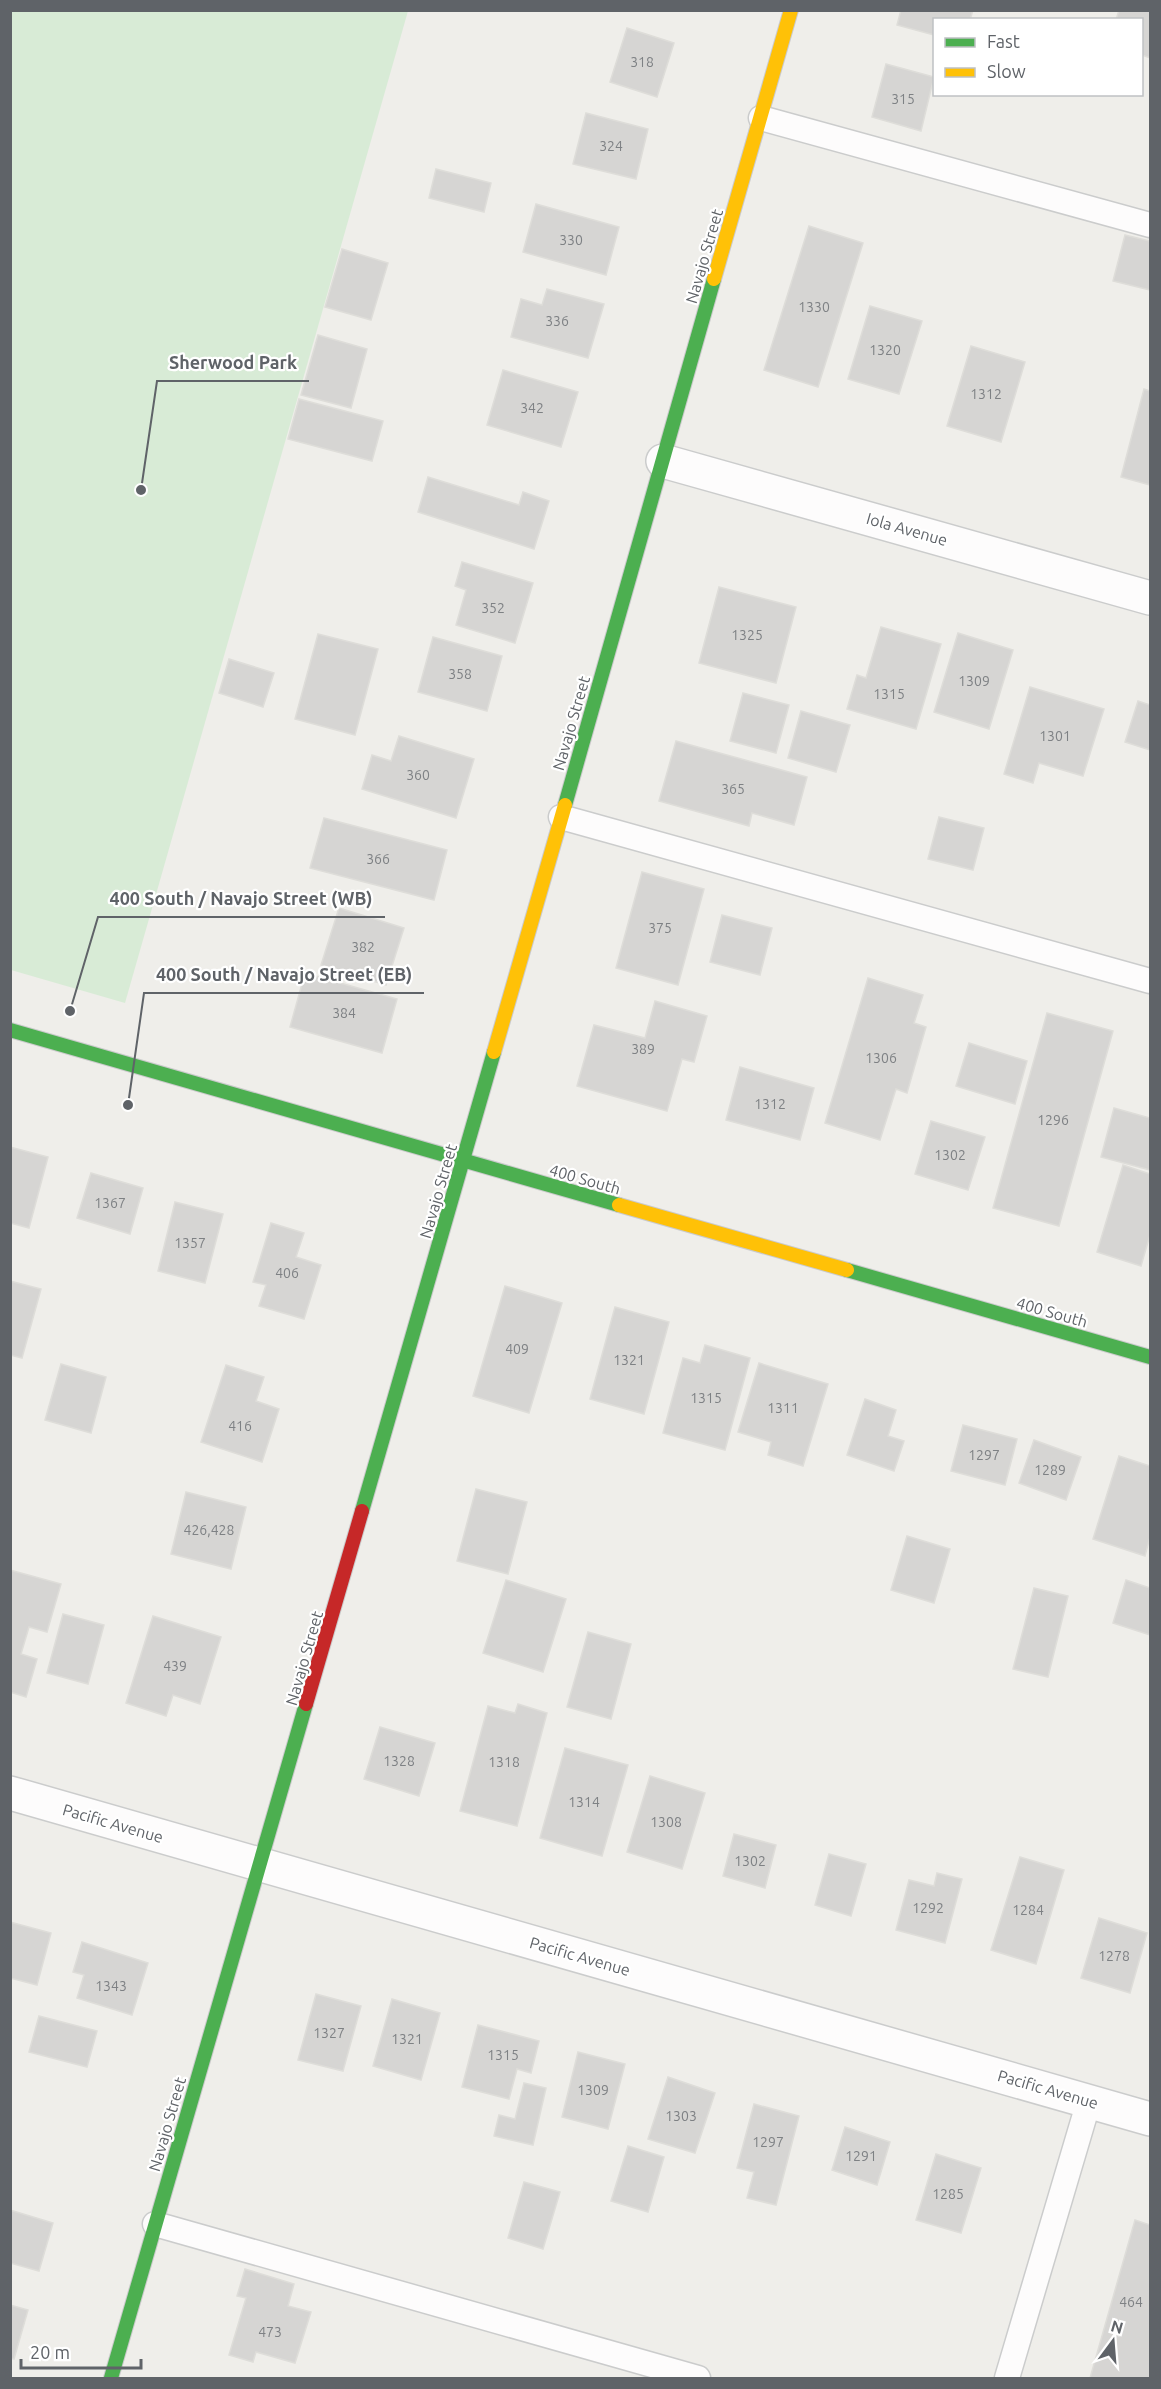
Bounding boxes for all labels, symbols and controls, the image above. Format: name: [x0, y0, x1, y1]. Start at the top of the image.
legend: [933, 18, 1143, 96]
text: Fast: [987, 31, 1020, 51]
house number: 318: [630, 54, 654, 70]
text: Slow: [987, 61, 1026, 81]
house number: 315: [891, 91, 915, 107]
house number: 324: [599, 138, 623, 154]
street label: Navajo Street: [682, 206, 726, 305]
house number: 330: [559, 232, 583, 248]
house number: 1330: [798, 299, 830, 315]
house number: 336: [545, 313, 569, 329]
house number: 1320: [869, 342, 901, 358]
callout: Sherwood Park: [157, 345, 309, 381]
text: Sherwood Park: [169, 352, 297, 372]
house number: 1312: [970, 386, 1002, 402]
house number: 342: [520, 400, 544, 416]
street label: Iola Avenue: [864, 509, 950, 549]
house number: 352: [481, 600, 505, 616]
house number: 1325: [731, 627, 763, 643]
house number: 358: [448, 666, 472, 682]
street label: Navajo Street: [549, 673, 593, 772]
house number: 1309: [958, 673, 990, 689]
house number: 1315: [873, 686, 905, 702]
house number: 1301: [1039, 728, 1071, 744]
house number: 360: [406, 767, 430, 783]
house number: 365: [721, 781, 745, 797]
house number: 366: [366, 851, 390, 867]
callout: 400 South / Navajo Street (WB): [98, 881, 385, 917]
text: 400 South / Navajo Street (WB): [110, 888, 372, 909]
house number: 375: [648, 920, 672, 936]
house number: 382: [351, 939, 375, 955]
callout: 400 South / Navajo Street (EB): [144, 957, 424, 993]
text: 400 South / Navajo Street (EB): [156, 964, 412, 985]
house number: 384: [332, 1005, 356, 1021]
house number: 389: [631, 1041, 655, 1057]
house number: 1306: [865, 1050, 897, 1066]
house number: 1312: [754, 1096, 786, 1112]
house number: 1296: [1037, 1112, 1069, 1128]
street label: Navajo Street: [416, 1141, 460, 1240]
house number: 1302: [934, 1147, 966, 1163]
street label: 400 South: [547, 1160, 623, 1198]
house number: 1367: [94, 1195, 126, 1211]
house number: 1357: [174, 1235, 206, 1251]
house number: 406: [275, 1265, 299, 1281]
street label: 400 South: [1014, 1293, 1090, 1331]
house number: 409: [505, 1341, 529, 1357]
house number: 1321: [613, 1352, 645, 1368]
house number: 1315: [690, 1390, 722, 1406]
house number: 1311: [767, 1400, 799, 1416]
house number: 416: [228, 1418, 252, 1434]
house number: 1297: [968, 1447, 1000, 1463]
house number: 1289: [1034, 1462, 1066, 1478]
house number: 426,428: [184, 1522, 235, 1538]
street label: Navajo Street: [282, 1608, 326, 1707]
house number: 439: [163, 1658, 187, 1674]
house number: 1328: [383, 1753, 415, 1769]
house number: 1318: [488, 1754, 520, 1770]
house number: 1314: [568, 1794, 600, 1810]
street label: Pacific Avenue: [61, 1800, 165, 1846]
house number: 1308: [650, 1814, 682, 1830]
house number: 1302: [734, 1853, 766, 1869]
house number: 1292: [912, 1900, 944, 1916]
house number: 1284: [1012, 1902, 1044, 1918]
street label: Pacific Avenue: [528, 1933, 632, 1979]
house number: 1278: [1098, 1948, 1130, 1964]
house number: 1343: [95, 1978, 127, 1994]
house number: 1327: [313, 2025, 345, 2041]
house number: 1321: [391, 2031, 423, 2047]
house number: 1315: [487, 2047, 519, 2063]
street label: Pacific Avenue: [996, 2066, 1100, 2112]
street label: Navajo Street: [145, 2074, 189, 2173]
house number: 1309: [577, 2082, 609, 2098]
house number: 1303: [665, 2108, 697, 2124]
house number: 1297: [752, 2134, 784, 2150]
house number: 1291: [845, 2148, 877, 2164]
house number: 1285: [932, 2186, 964, 2202]
house number: 464: [1119, 2294, 1143, 2310]
north arrow: [1083, 2311, 1143, 2371]
text: N: [1109, 2316, 1125, 2337]
house number: 473: [258, 2324, 282, 2340]
scale bar: [21, 2332, 141, 2370]
text: 20 m: [30, 2342, 70, 2362]

